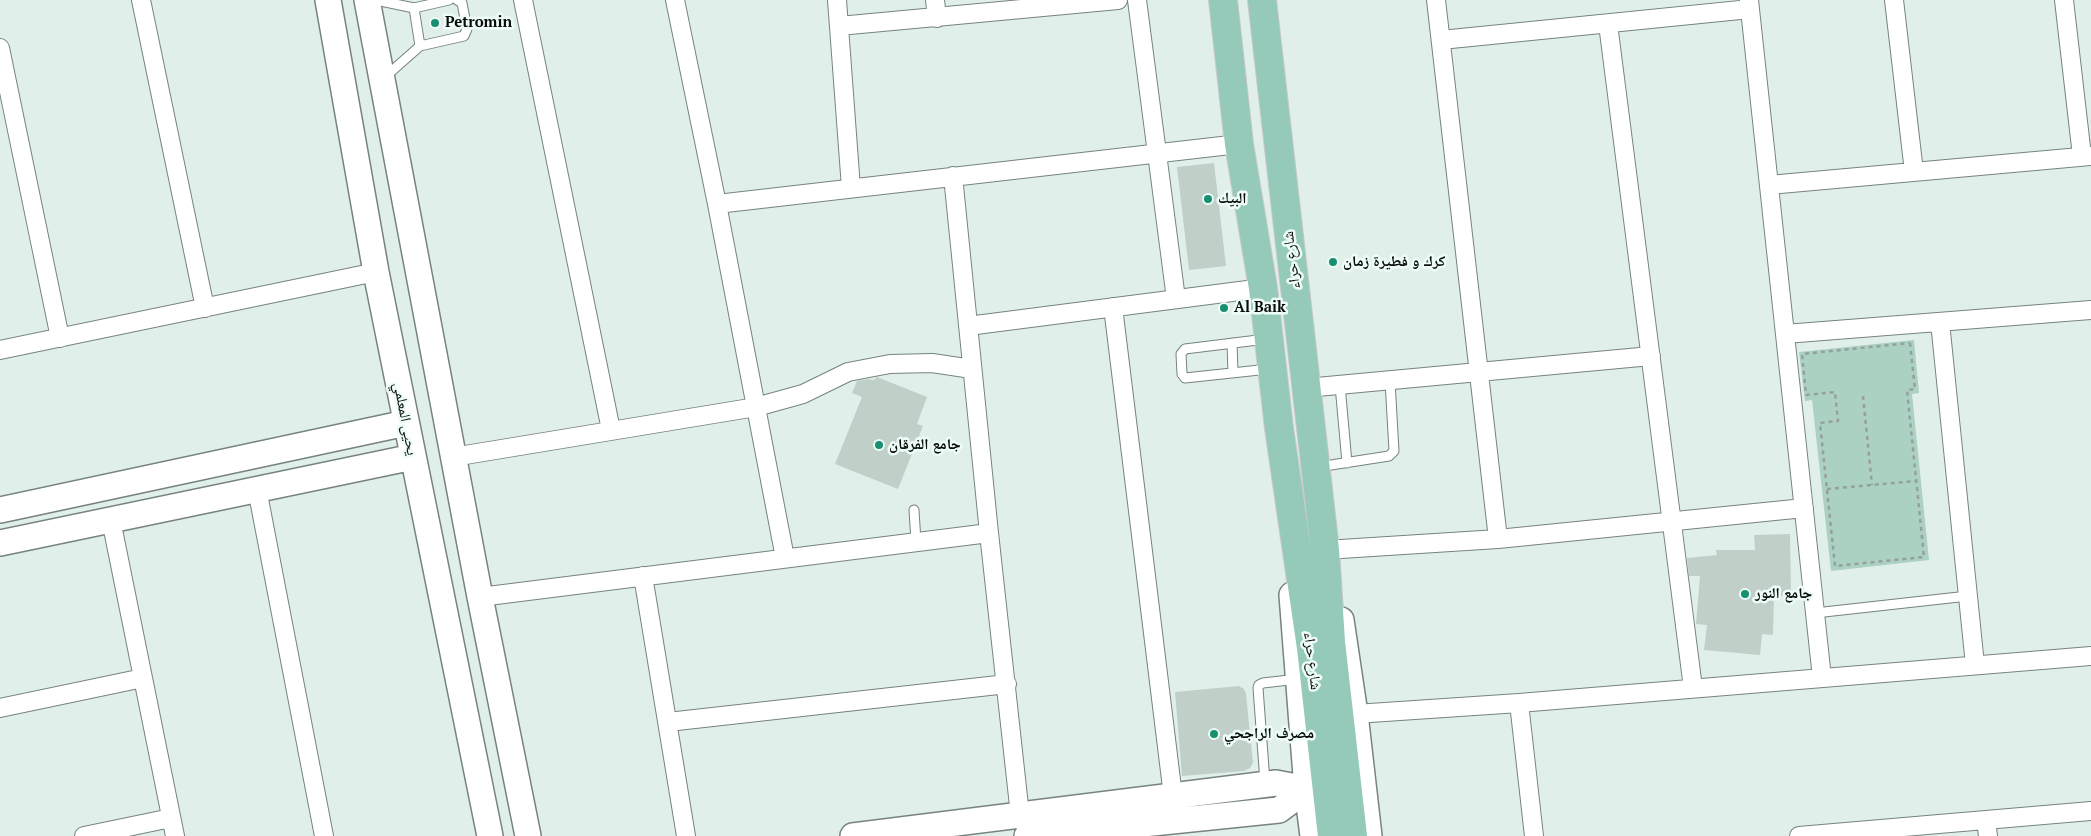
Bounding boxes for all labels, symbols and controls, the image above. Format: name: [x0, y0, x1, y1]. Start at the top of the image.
place label: Petromin: [445, 14, 512, 32]
marker: Petromin: [429, 17, 441, 29]
place label: البيك: [1218, 190, 1246, 208]
marker: البيك: [1202, 193, 1214, 205]
street label: شارع حراء: [1280, 230, 1304, 290]
place label: كرك و فطيرة زمان: [1343, 253, 1445, 271]
marker: كرك و فطيرة زمان: [1327, 256, 1339, 268]
place label: Al Baik: [1234, 299, 1286, 317]
marker: Al Baik: [1218, 302, 1230, 314]
street label: يحيى المعلمي: [389, 381, 421, 457]
place label: جامع الفرقان: [889, 436, 961, 454]
marker: جامع الفرقان: [873, 439, 885, 451]
place label: جامع النور: [1755, 585, 1812, 603]
marker: جامع النور: [1739, 588, 1751, 600]
street label: شارع حراء: [1300, 631, 1324, 691]
place label: مصرف الراجحي: [1224, 725, 1314, 743]
marker: مصرف الراجحي: [1208, 728, 1220, 740]

